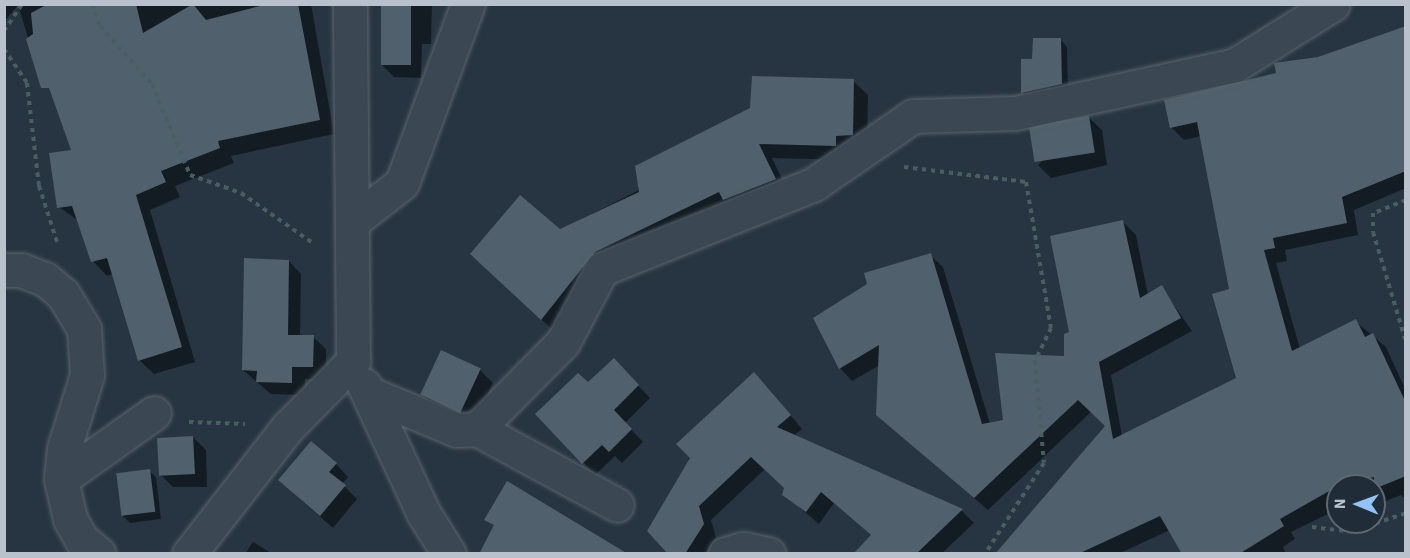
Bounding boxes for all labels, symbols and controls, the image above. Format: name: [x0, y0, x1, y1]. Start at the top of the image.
north arrow: [1326, 474, 1386, 534]
text: N: [1329, 498, 1351, 509]

